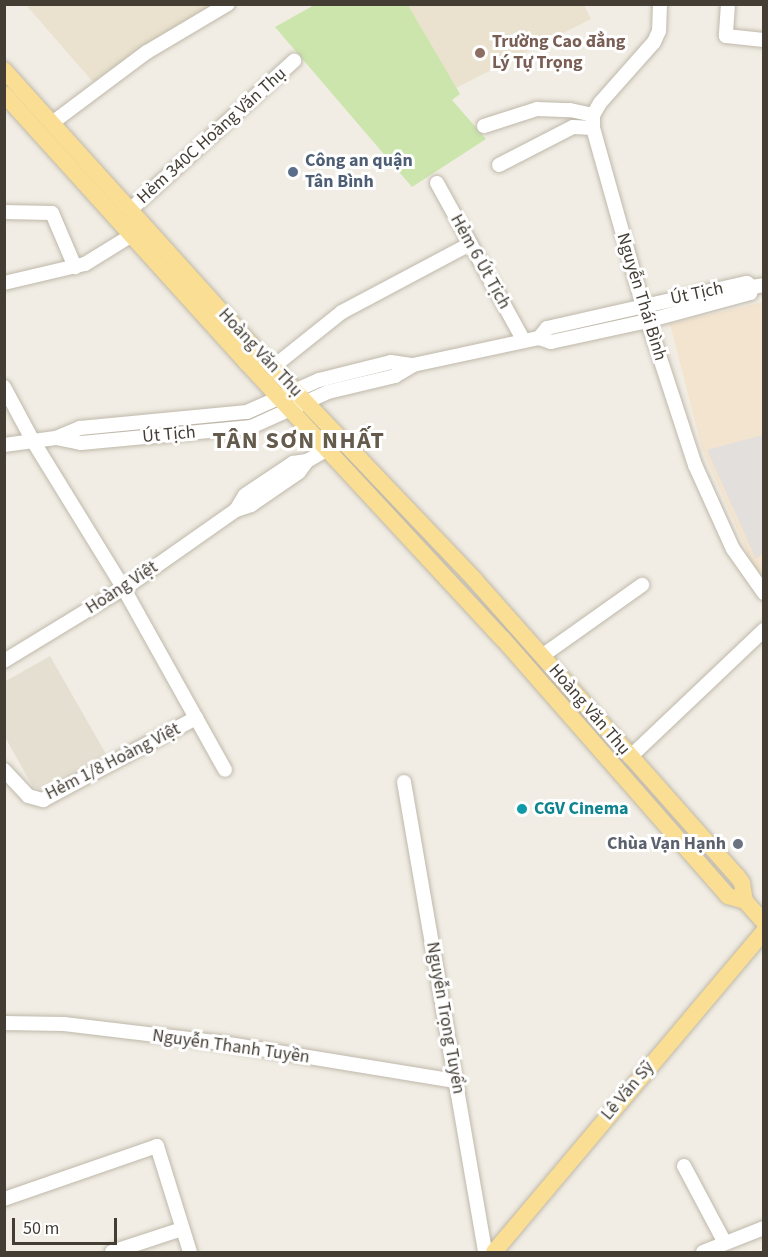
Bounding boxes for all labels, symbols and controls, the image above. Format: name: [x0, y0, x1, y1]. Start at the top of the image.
place label: Trường Cao đẳng Lý Tự Trọng: [492, 32, 625, 74]
marker: Trường Cao đẳng Lý Tự Trọng: [473, 46, 487, 60]
street label: Hẻm 340C Hoàng Văn Thụ: [133, 63, 291, 209]
place label: Công an quận Tân Bình: [305, 151, 413, 194]
marker: Công an quận Tân Bình: [286, 165, 300, 179]
street label: Hẻm 6 Út Tịch: [445, 211, 515, 313]
street label: Nguyễn Thái Bình: [611, 231, 671, 363]
street label: Út Tịch: [669, 278, 725, 310]
street label: Hoàng Văn Thụ: [213, 304, 307, 402]
street label: Út Tịch: [141, 422, 197, 448]
district label: TÂN SƠN NHẤT: [213, 427, 385, 455]
street label: Hoàng Việt: [82, 557, 162, 619]
street label: Hoàng Văn Thụ: [544, 660, 634, 760]
street label: Hẻm 1/8 Hoàng Việt: [42, 719, 184, 805]
place label: CGV Cinema: [534, 798, 629, 820]
marker: CGV Cinema: [515, 802, 529, 816]
place label: Chùa Vạn Hạnh: [607, 833, 726, 855]
marker: Chùa Vạn Hạnh: [731, 837, 745, 851]
street label: Nguyễn Trọng Tuyển: [421, 940, 469, 1096]
street label: Nguyễn Thanh Tuyền: [151, 1025, 311, 1069]
street label: Lê Văn Sỹ: [597, 1057, 659, 1125]
scale bar: [15, 1206, 120, 1244]
text: 50 m: [23, 1216, 59, 1241]

